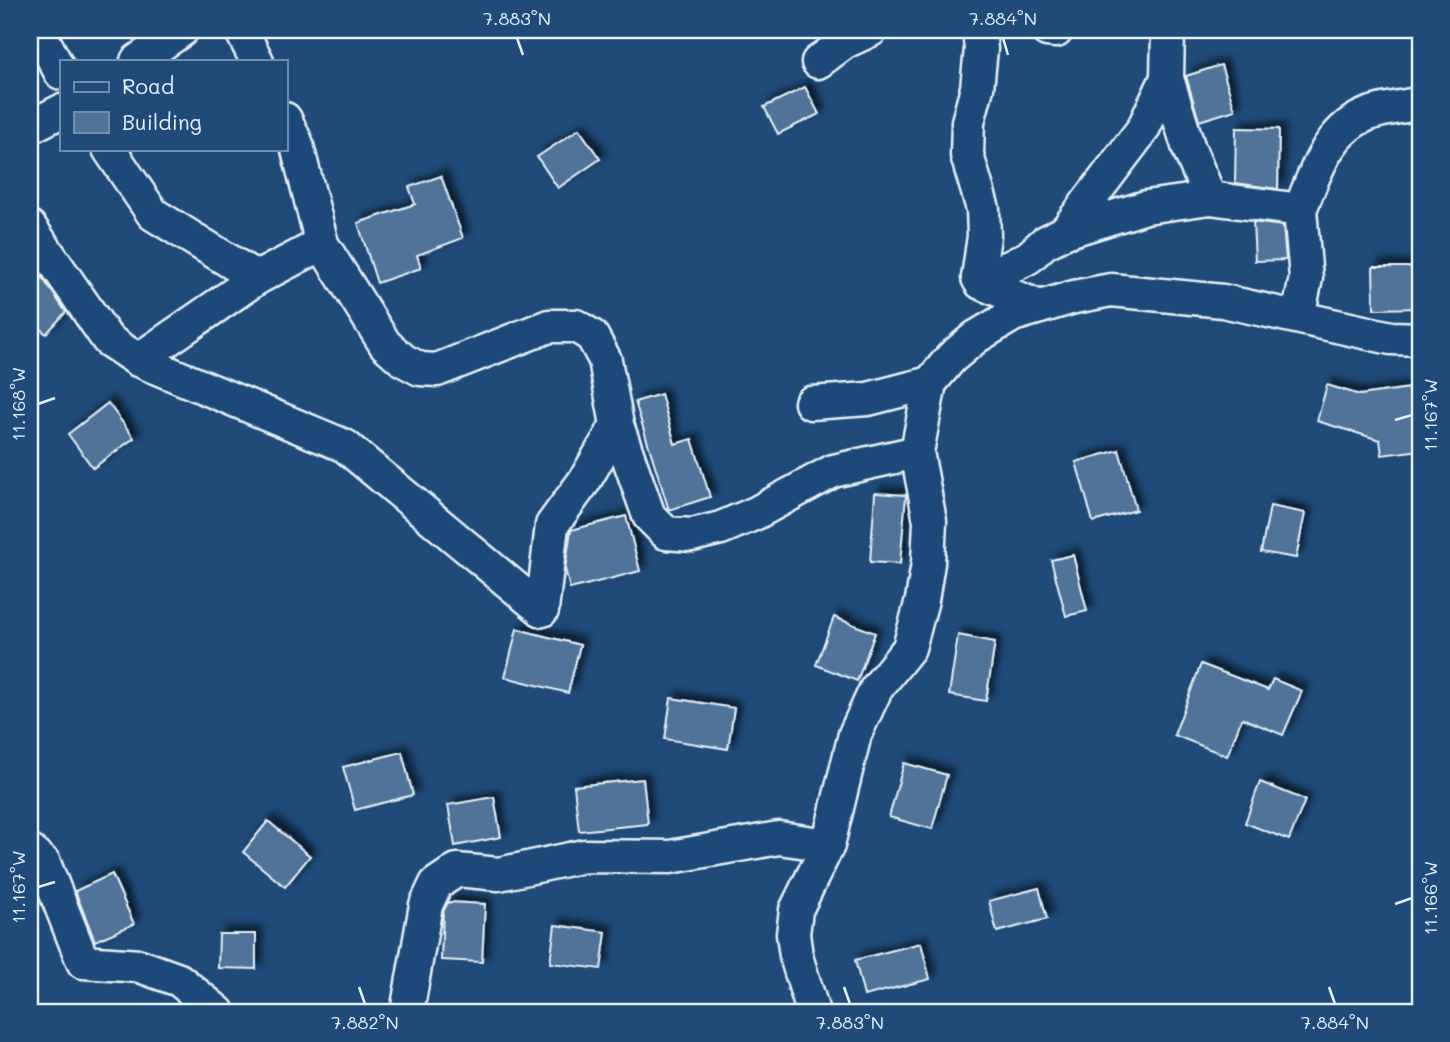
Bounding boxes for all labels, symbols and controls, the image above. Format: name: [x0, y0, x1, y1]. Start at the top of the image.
text: 7.883°N: [483, 6, 551, 30]
text: 7.884°N: [969, 6, 1037, 30]
legend: [60, 60, 287, 150]
text: Road: [122, 72, 174, 99]
text: Building: [122, 108, 202, 135]
text: 11.168°W: [6, 367, 30, 441]
text: 11.167°W: [1418, 378, 1442, 452]
text: 11.167°W: [6, 850, 30, 924]
text: 11.166°W: [1418, 861, 1442, 935]
text: 7.882°N: [331, 1010, 399, 1034]
text: 7.883°N: [816, 1010, 884, 1034]
text: 7.884°N: [1301, 1010, 1369, 1034]

